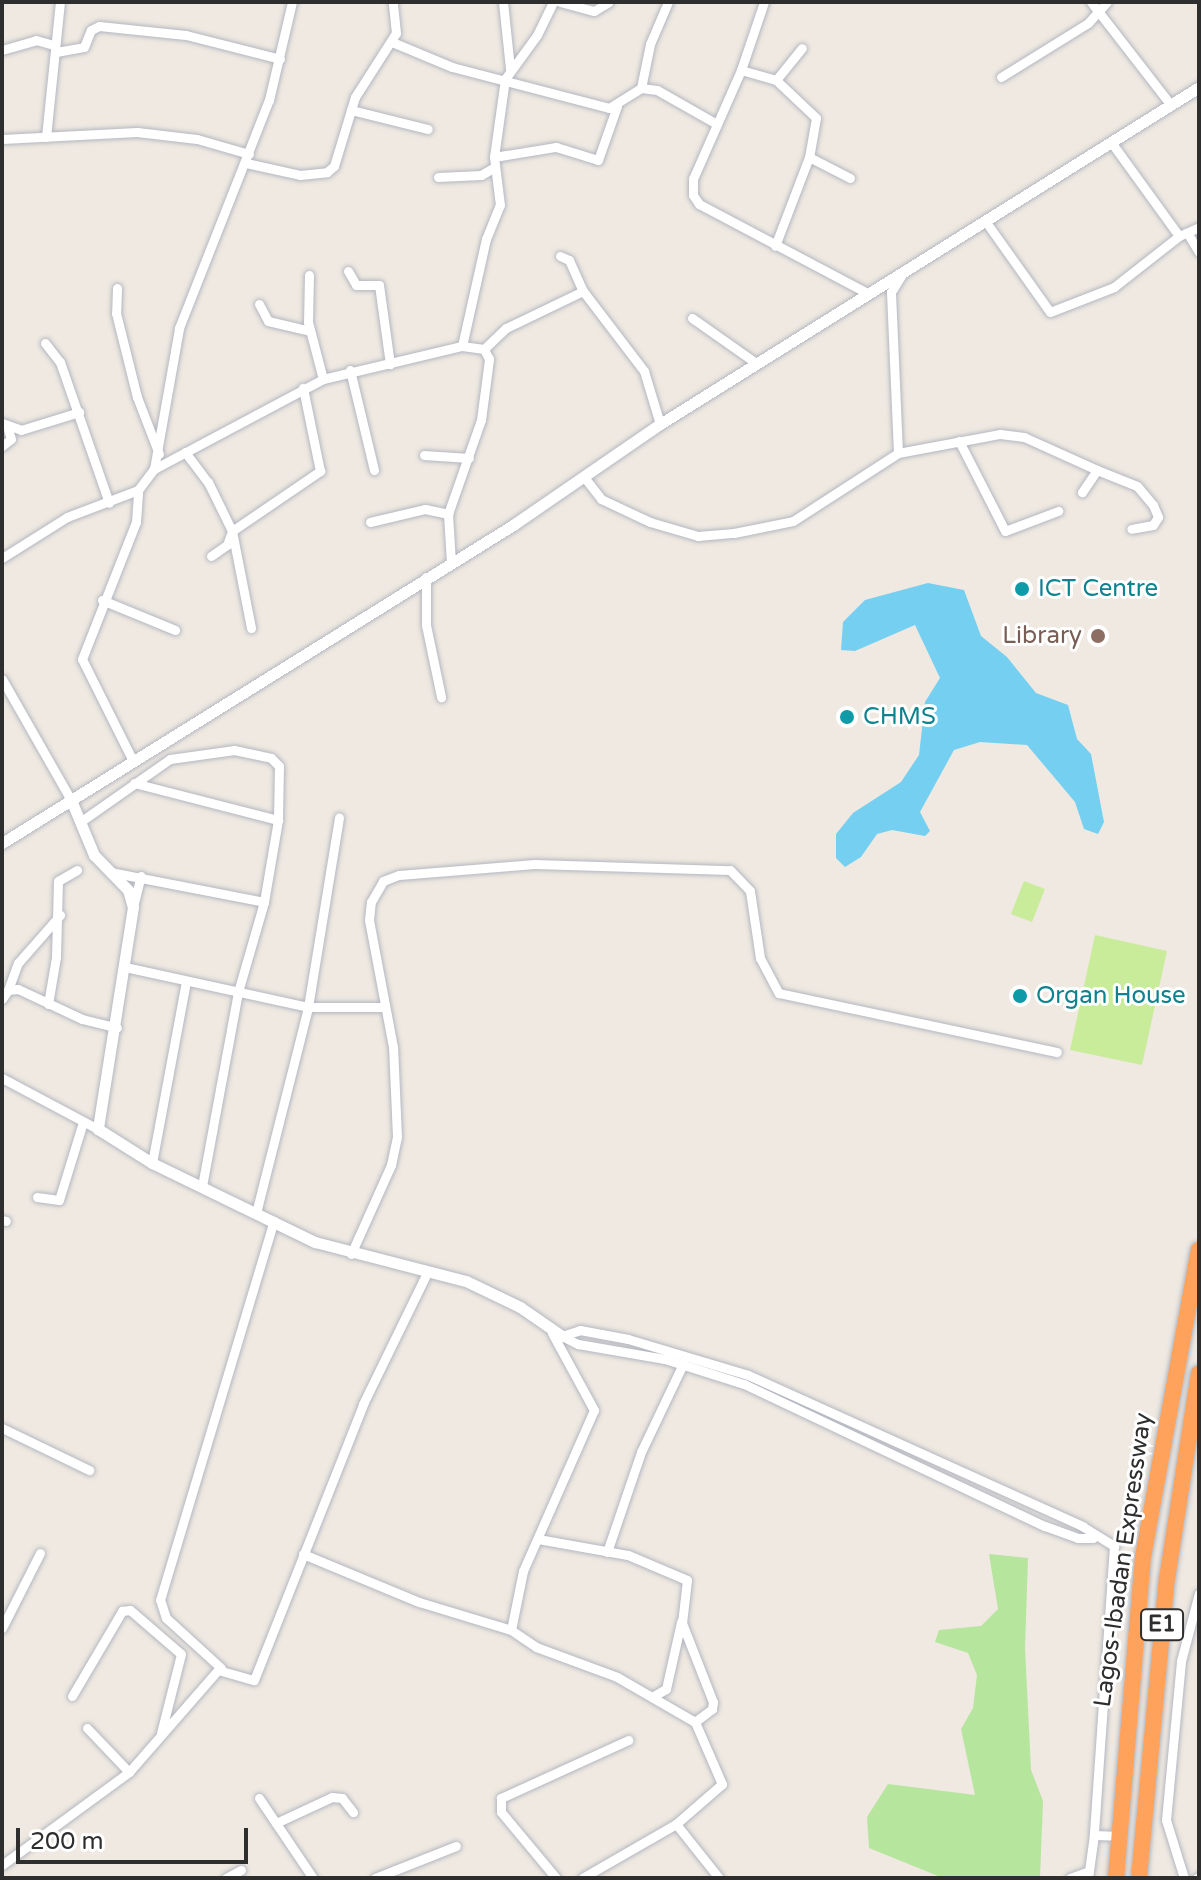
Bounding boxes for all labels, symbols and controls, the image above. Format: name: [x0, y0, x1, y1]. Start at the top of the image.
place label: ICT Centre: [1038, 575, 1158, 603]
marker: ICT Centre: [1013, 580, 1031, 598]
place label: Library: [1002, 622, 1082, 650]
marker: Library: [1089, 627, 1107, 645]
place label: CHMS: [863, 703, 936, 731]
marker: CHMS: [838, 708, 856, 726]
place label: Organ House: [1036, 982, 1186, 1010]
marker: Organ House: [1011, 987, 1029, 1005]
street label: Lagos-Ibadan Expressway: [1088, 1411, 1158, 1709]
road number: E1: [1140, 1607, 1184, 1643]
scale bar: [20, 1812, 252, 1862]
text: 200 m: [30, 1827, 104, 1856]

